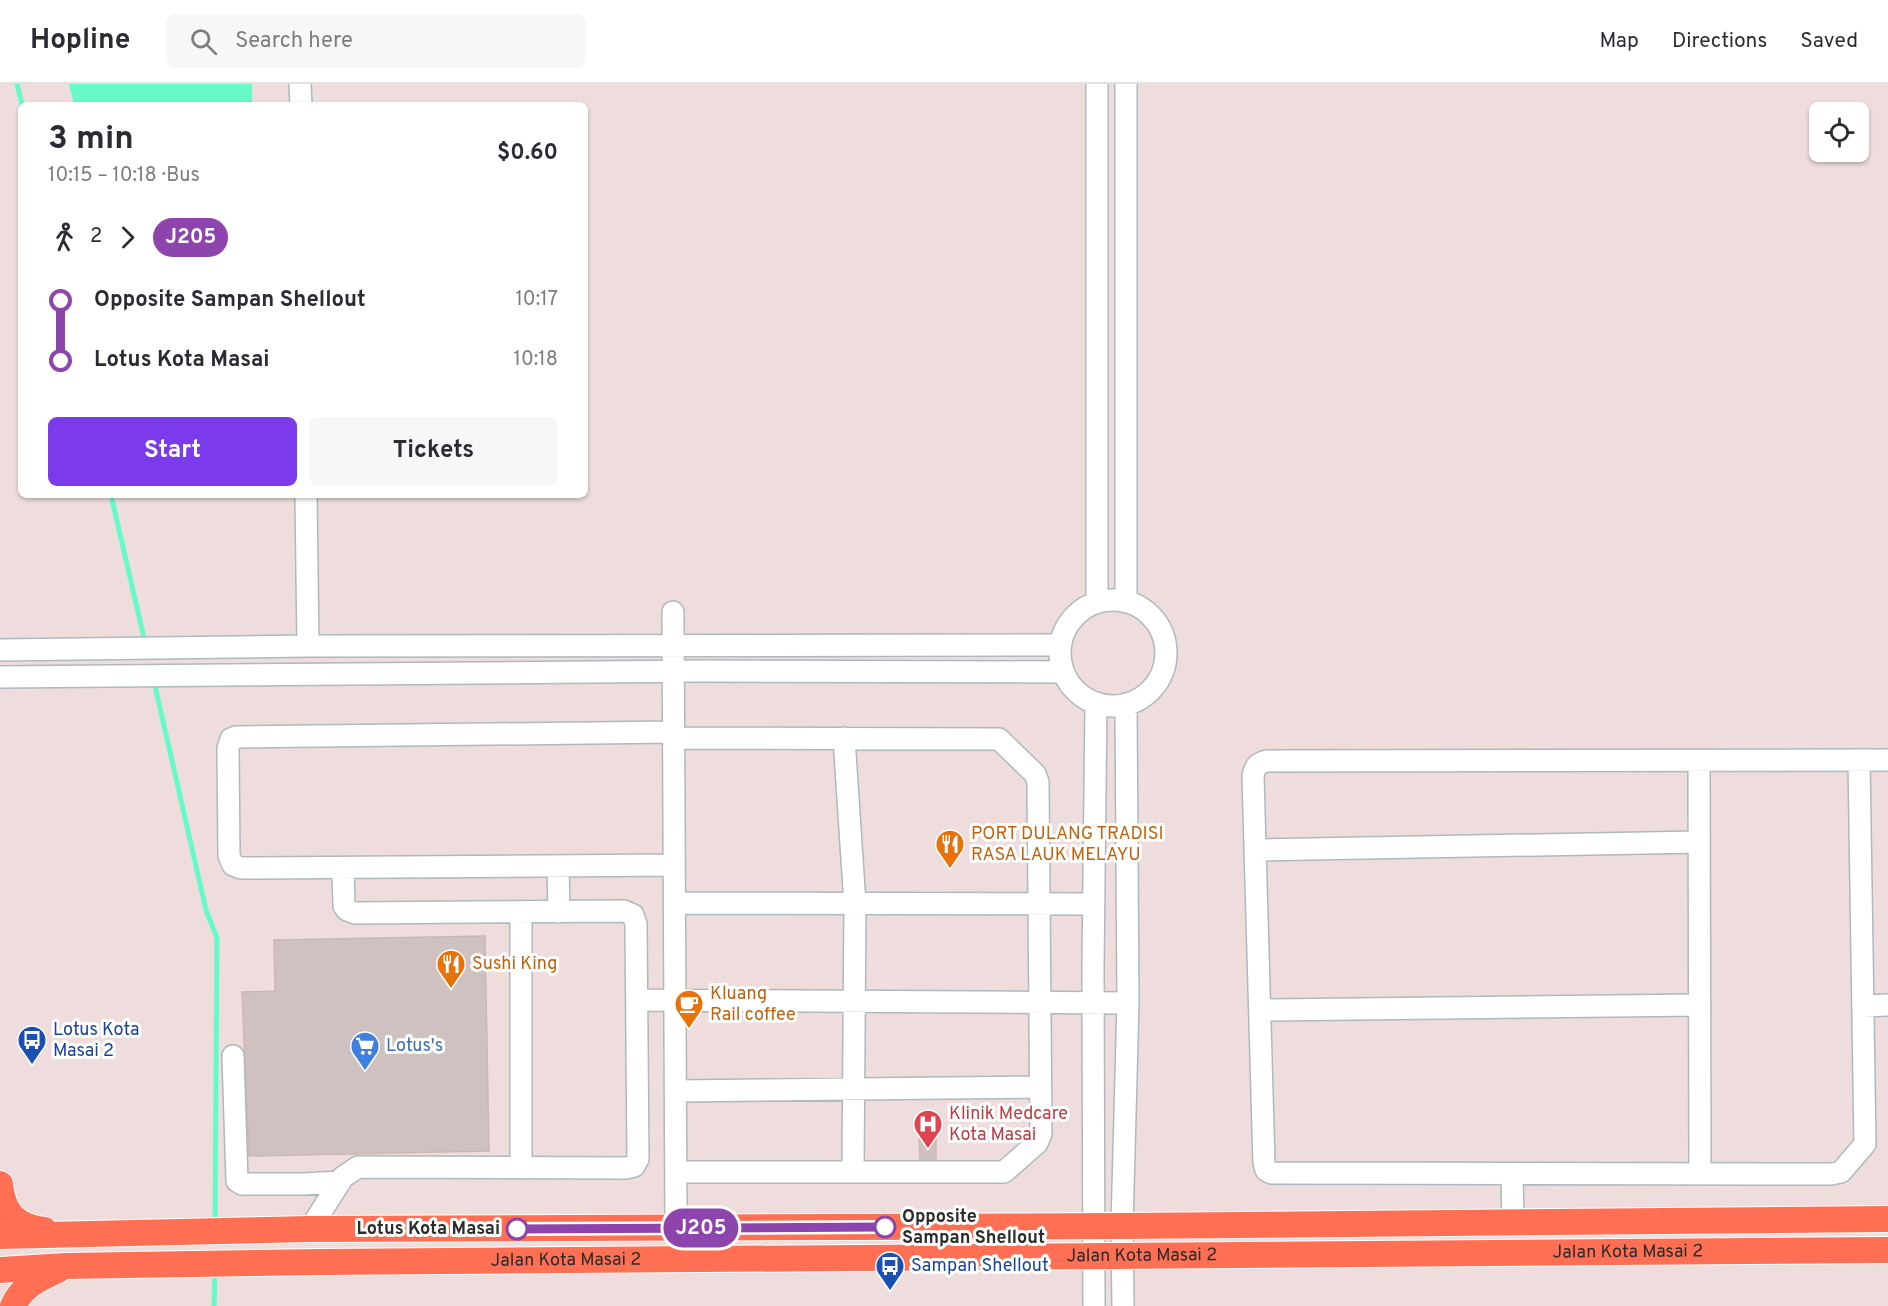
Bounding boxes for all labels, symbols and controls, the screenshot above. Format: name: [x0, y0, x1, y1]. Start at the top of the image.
search box: [166, 14, 586, 68]
text: Hopline: [30, 23, 130, 59]
icon: search: [187, 25, 220, 58]
text: Search here: [235, 28, 353, 55]
text: Map: [1599, 28, 1639, 55]
text: Directions: [1672, 28, 1767, 55]
text: Saved: [1800, 28, 1858, 55]
map controls: [1809, 102, 1869, 162]
button: locate: [1809, 102, 1869, 162]
text: 3 min: [48, 119, 134, 161]
text: $0.60: [497, 140, 558, 167]
text: 10:15 – 10:18 · Bus: [48, 163, 200, 189]
icon: walk: [48, 221, 81, 254]
icon: forward: [111, 221, 144, 254]
text: 2: [90, 224, 102, 250]
text: J205: [165, 224, 216, 251]
text: Opposite Sampan Shellout: [94, 287, 366, 314]
text: 10:17: [515, 287, 558, 313]
text: Lotus Kota Masai: [94, 347, 269, 374]
text: 10:18: [514, 347, 558, 373]
button: Start: [48, 417, 297, 486]
button: Tickets: [309, 417, 558, 486]
place label: PORT DULANG TRADISI RASA LAUK MELAYU: [971, 823, 1164, 867]
restaurant icon: PORT DULANG TRADISI RASA LAUK MELAYU: [934, 828, 966, 870]
restaurant icon: Sushi King: [435, 948, 467, 990]
place label: Sushi King: [472, 953, 557, 976]
place label: Kluang Rail coffee: [710, 983, 796, 1027]
cafe icon: Kluang Rail coffee: [673, 988, 705, 1030]
place label: Lotus Kota Masai 2: [53, 1019, 139, 1063]
bus stop icon: Lotus Kota Masai 2: [16, 1024, 48, 1066]
supermarket icon: Lotus's: [349, 1030, 381, 1072]
place label: Lotus's: [386, 1035, 443, 1058]
place label: Klinik Medcare Kota Masai: [949, 1103, 1068, 1147]
hospital icon: Klinik Medcare Kota Masai: [912, 1108, 944, 1150]
place label: Opposite Sampan Shellout: [902, 1206, 1045, 1250]
line badge: J205: [659, 1208, 743, 1248]
text: J205: [675, 1215, 727, 1242]
marker: Opposite Sampan Shellout: [874, 1216, 896, 1238]
place label: Lotus Kota Masai: [357, 1218, 500, 1241]
marker: Lotus Kota Masai: [506, 1218, 528, 1240]
street label: Jalan Kota Masai 2: [1552, 1240, 1703, 1264]
street label: Jalan Kota Masai 2: [1066, 1244, 1217, 1268]
street label: Jalan Kota Masai 2: [490, 1248, 641, 1272]
bus stop icon: Sampan Shellout: [874, 1250, 906, 1292]
place label: Sampan Shellout: [911, 1255, 1049, 1278]

